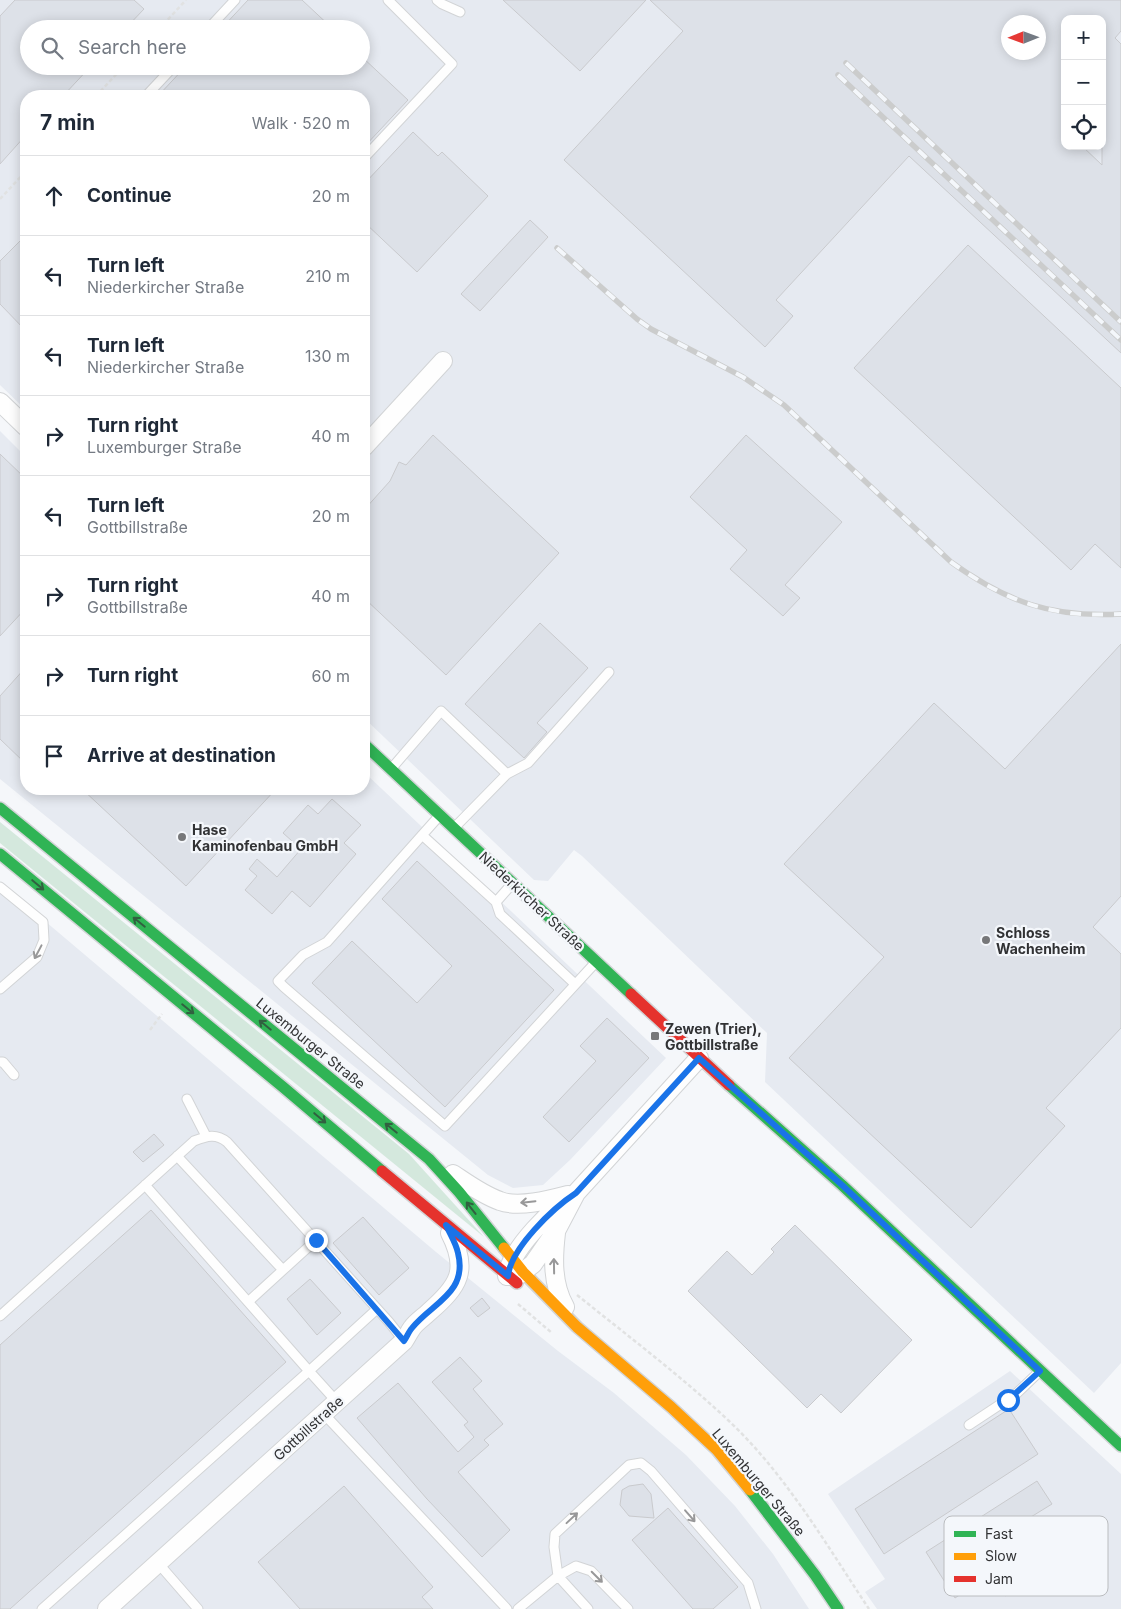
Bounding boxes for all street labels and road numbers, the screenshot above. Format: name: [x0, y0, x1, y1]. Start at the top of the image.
street label: Niederkircher Straße: [476, 848, 588, 954]
street label: Luxemburger Straße: [253, 994, 369, 1092]
street label: Gottbillstraße: [270, 1392, 346, 1464]
street label: Luxemburger Straße: [709, 1425, 809, 1539]

